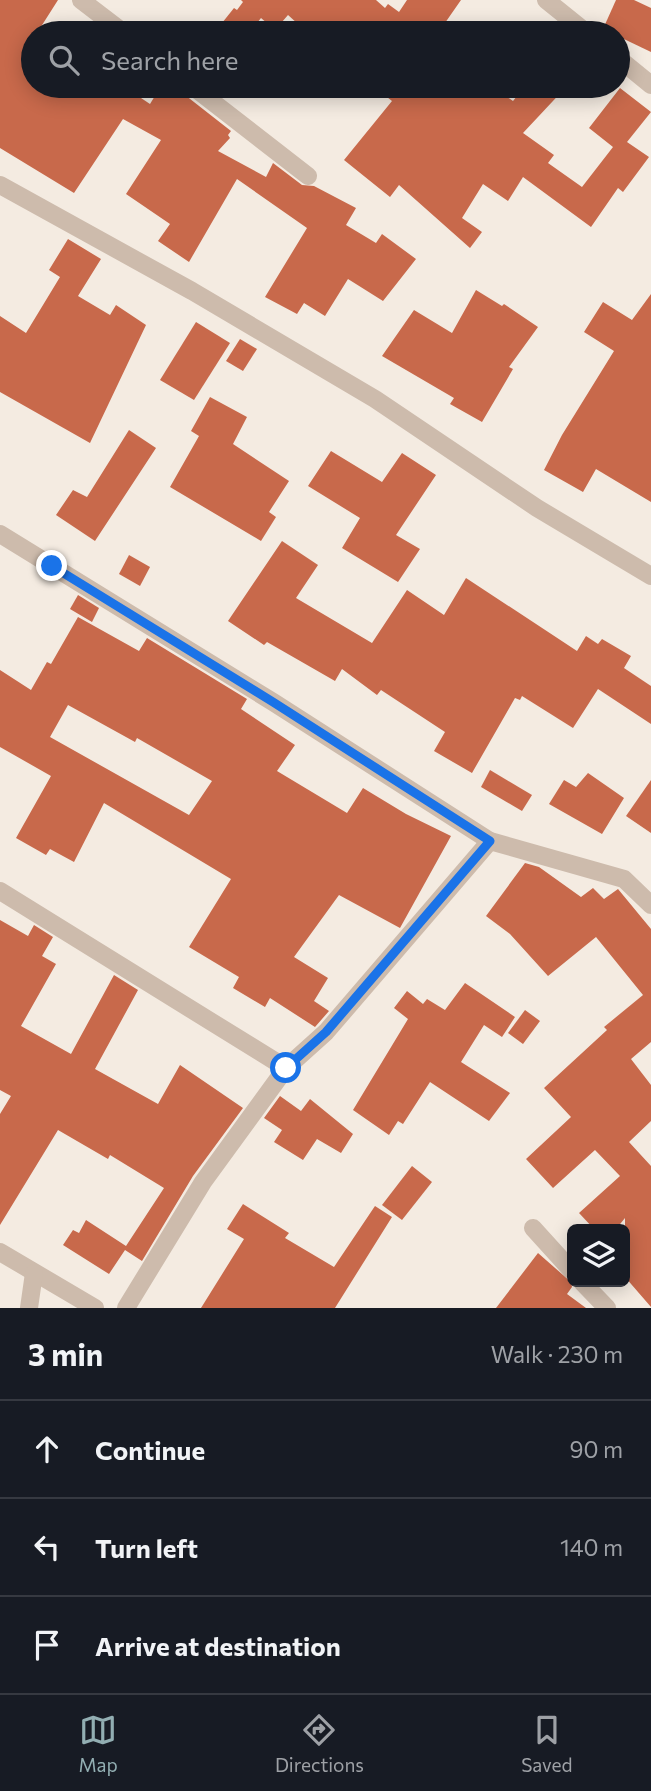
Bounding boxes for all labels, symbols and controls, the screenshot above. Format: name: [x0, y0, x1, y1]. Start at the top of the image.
search box: [21, 21, 630, 98]
icon: search: [45, 41, 83, 79]
text: Search here: [101, 44, 239, 75]
route end: [36, 550, 67, 581]
route start: [270, 1052, 301, 1083]
map controls: [567, 1224, 630, 1287]
button: layers: [567, 1224, 630, 1287]
text: 3 min: [28, 1335, 103, 1372]
text: Walk · 230 m: [491, 1340, 623, 1368]
icon: ahead: [28, 1430, 66, 1468]
text: Continue: [95, 1434, 205, 1465]
text: 90 m: [570, 1435, 623, 1463]
icon: left: [28, 1528, 66, 1566]
text: Turn left: [95, 1532, 198, 1563]
text: 140 m: [560, 1533, 623, 1561]
icon: arrive: [28, 1626, 66, 1664]
text: Arrive at destination: [95, 1630, 341, 1661]
tab: Map: [79, 1711, 118, 1776]
tab: Directions: [275, 1711, 364, 1776]
tab: Saved: [521, 1711, 572, 1776]

